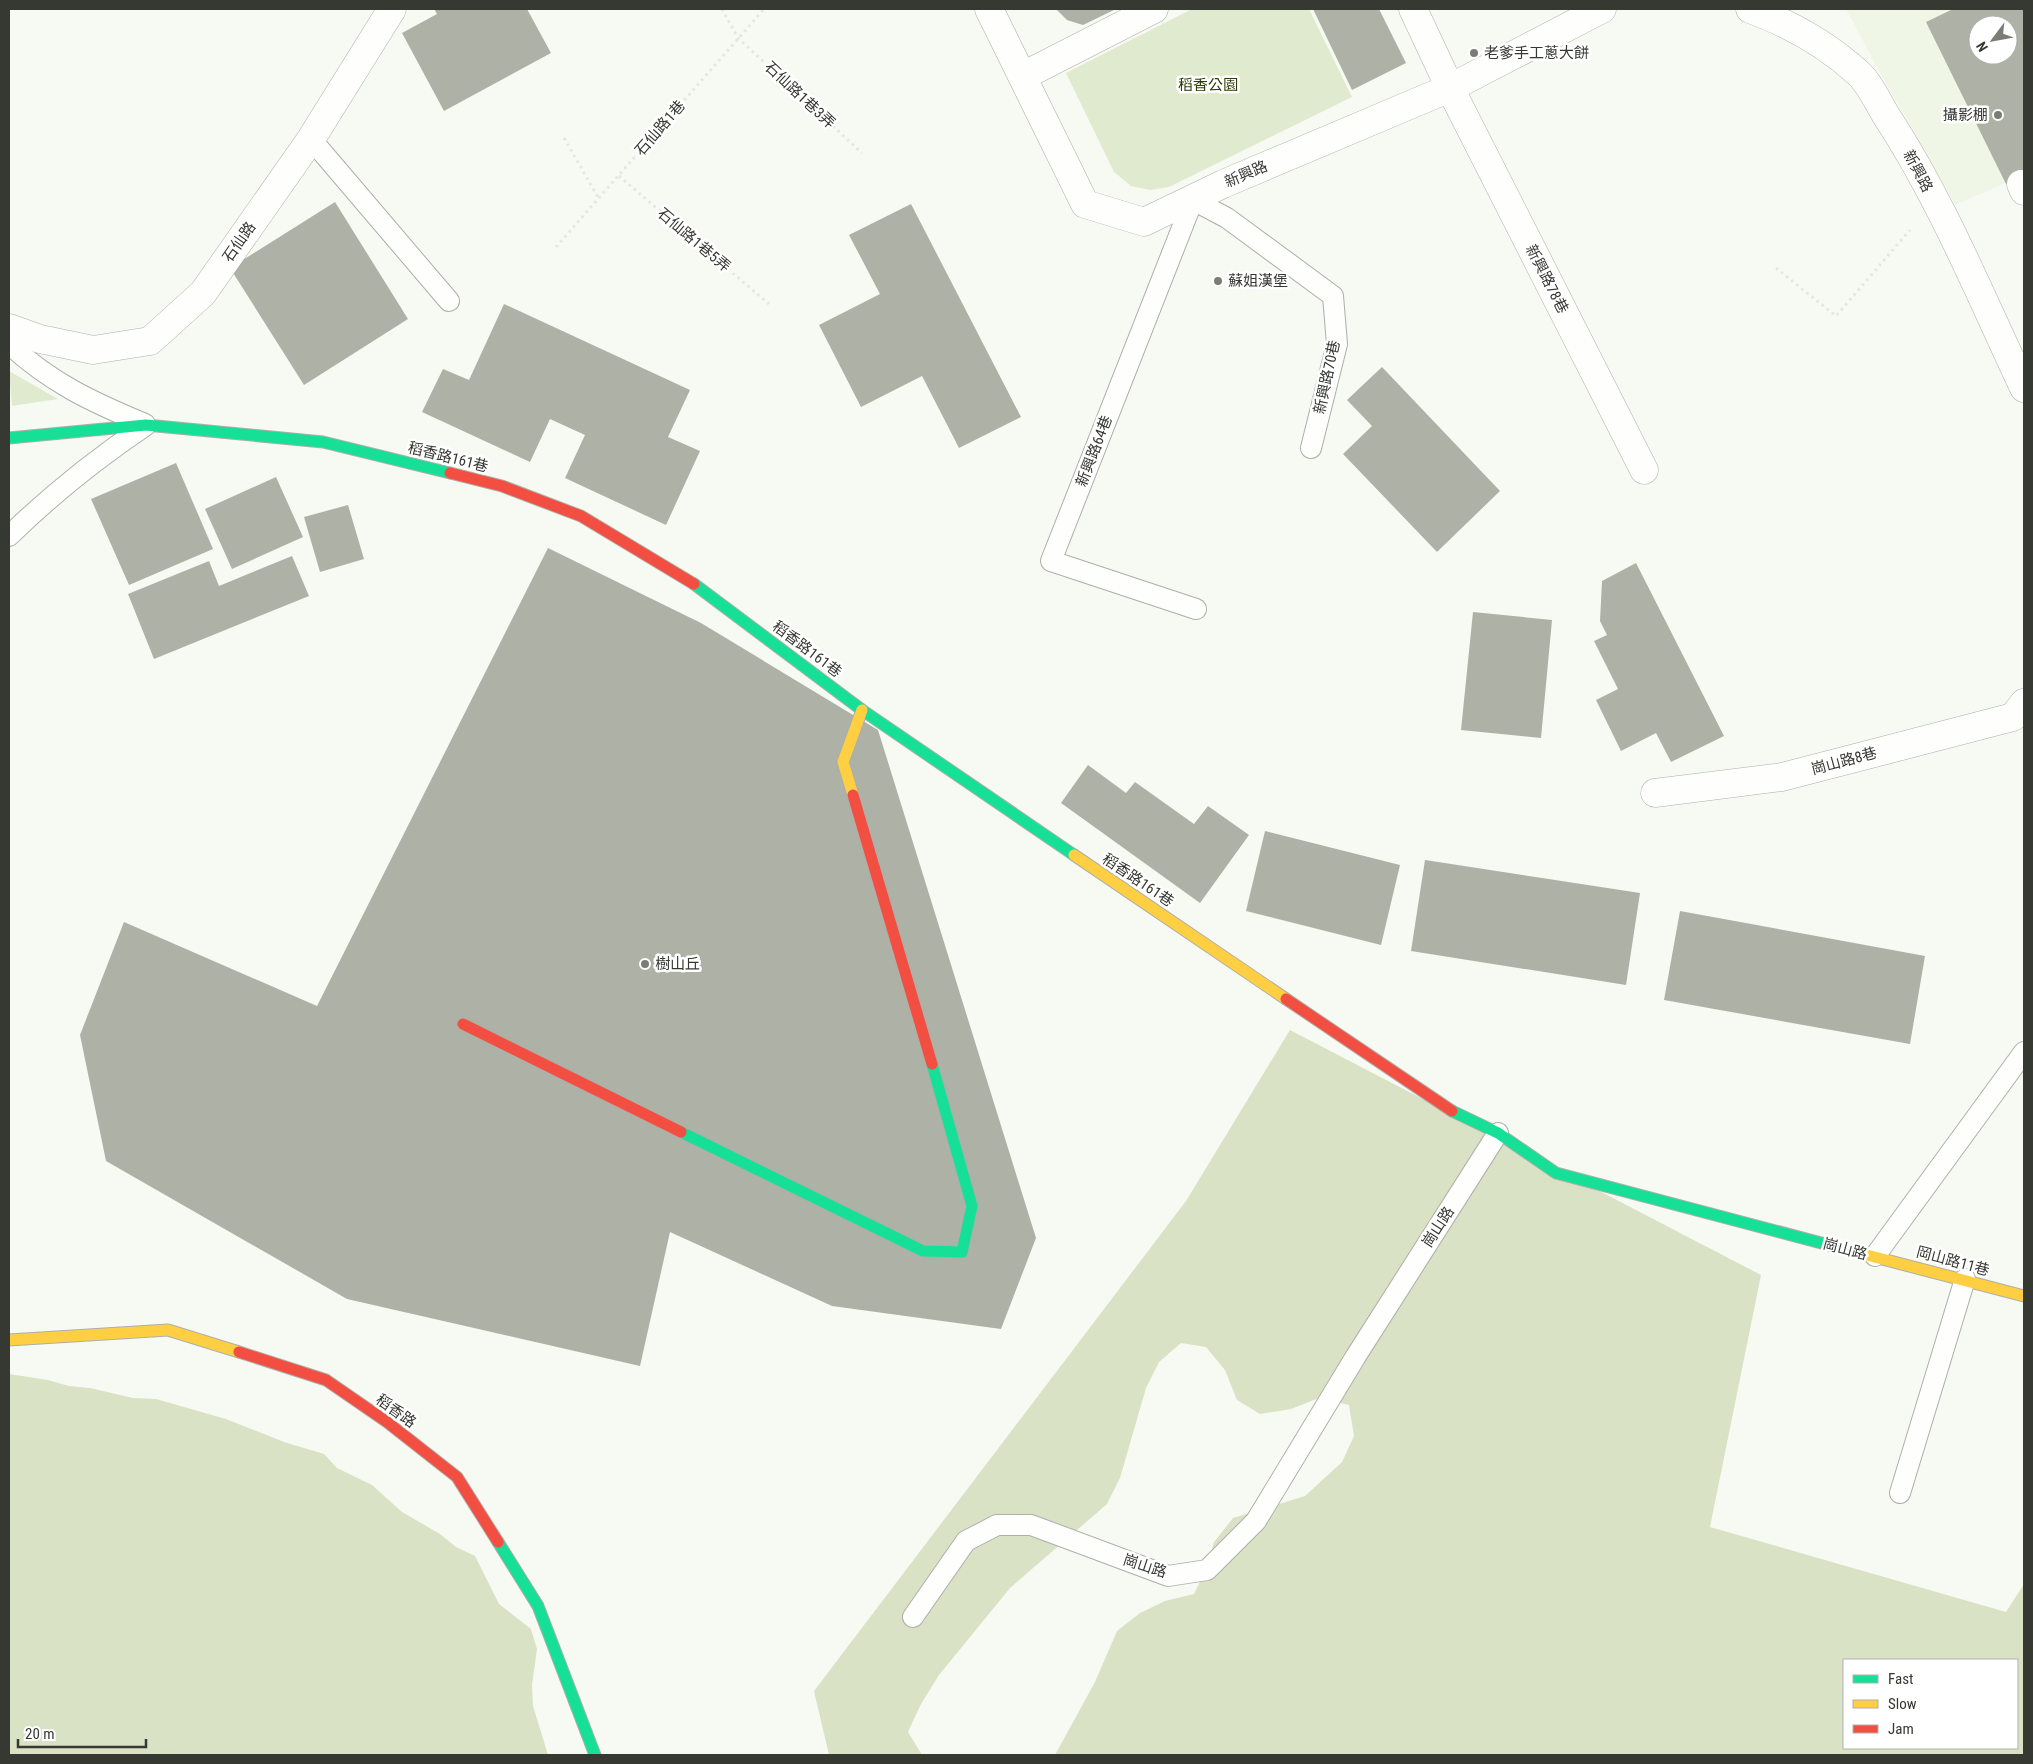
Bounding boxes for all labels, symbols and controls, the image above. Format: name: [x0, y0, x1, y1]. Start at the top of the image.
north arrow: [1968, 15, 2018, 65]
text: N: [1973, 39, 1991, 55]
place label: 老爹手工蔥大餅: [1484, 44, 1589, 62]
marker: 老爹手工蔥大餅: [1468, 47, 1480, 59]
street label: 石仙路1巷3弄: [761, 58, 839, 132]
park label: 稻香公園: [1178, 76, 1238, 94]
street label: 石仙路1巷: [631, 97, 689, 159]
place label: 攝影棚: [1943, 106, 1988, 124]
marker: 攝影棚: [1992, 109, 2004, 121]
street label: 新興路: [1899, 147, 1937, 195]
street label: 新興路: [1222, 157, 1270, 191]
street label: 石仙路1巷5弄: [654, 204, 734, 276]
street label: 石仙路: [219, 218, 259, 266]
street label: 新興路78巷: [1522, 242, 1572, 316]
place label: 蘇姐漢堡: [1228, 272, 1288, 290]
marker: 蘇姐漢堡: [1212, 275, 1224, 287]
street label: 新興路70巷: [1310, 339, 1344, 415]
street label: 新興路64巷: [1072, 413, 1116, 489]
street label: 稻香路161巷: [406, 438, 490, 476]
street label: 稻香路161巷: [769, 617, 845, 681]
street label: 崗山路8巷: [1809, 744, 1879, 778]
street label: 稻香路161巷: [1099, 850, 1177, 910]
place label: 樹山丘: [655, 955, 700, 973]
marker: 樹山丘: [639, 958, 651, 970]
street label: 崗山路: [1418, 1203, 1458, 1251]
street label: 崗山路: [1821, 1234, 1869, 1264]
street label: 岡山路11巷: [1915, 1243, 1991, 1279]
street label: 稻香路: [373, 1390, 419, 1432]
street label: 崗山路: [1121, 1550, 1169, 1582]
legend: [1843, 1659, 2018, 1749]
text: Fast: [1888, 1670, 1913, 1688]
text: Slow: [1888, 1695, 1917, 1713]
scale bar: [18, 1716, 145, 1748]
text: Jam: [1888, 1720, 1914, 1738]
text: 20 m: [25, 1725, 55, 1743]

